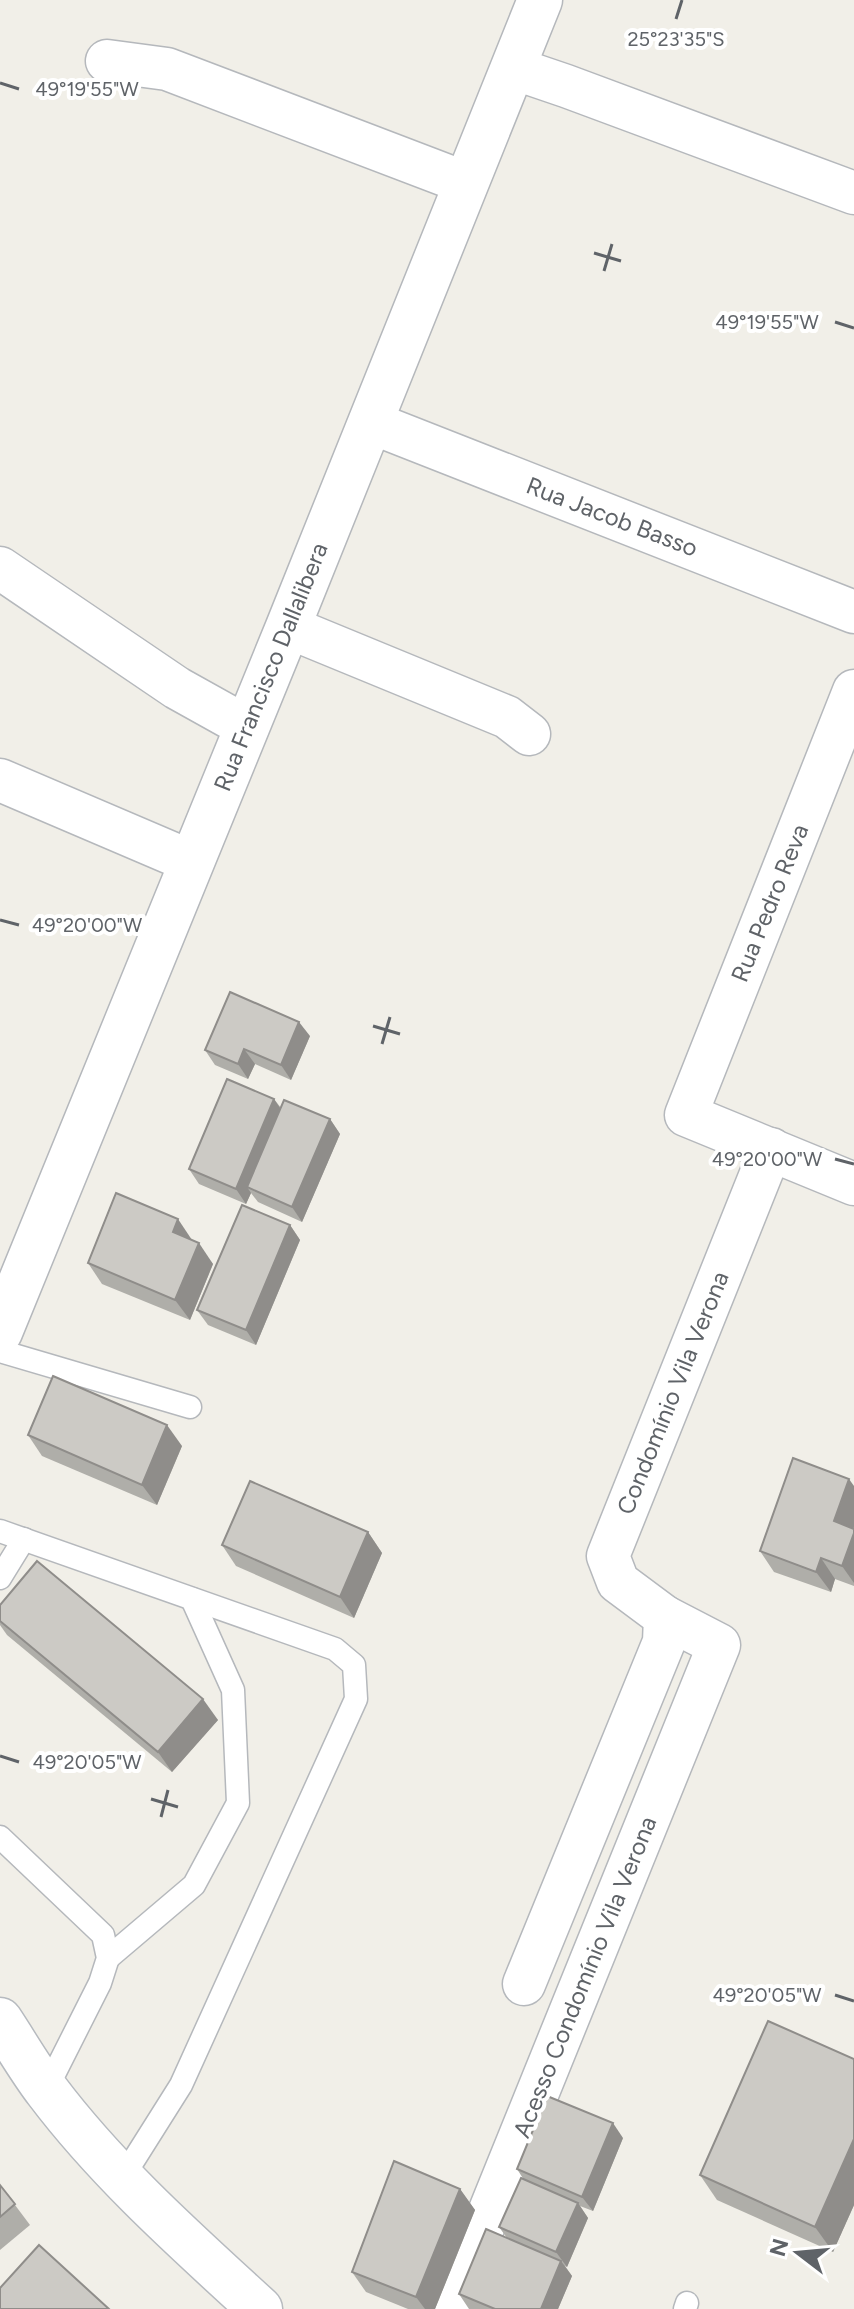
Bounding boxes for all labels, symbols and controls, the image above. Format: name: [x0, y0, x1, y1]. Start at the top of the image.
text: 25°23'35"S: [627, 27, 725, 51]
text: 49°19'55"W: [35, 77, 139, 101]
text: 49°19'55"W: [715, 310, 819, 334]
street label: Rua Jacob Basso: [522, 471, 702, 563]
street label: Rua Francisco Dallalibera: [207, 538, 334, 795]
street label: Rua Pedro Reva: [725, 820, 814, 986]
text: 49°20'00"W: [32, 913, 142, 937]
text: 49°20'00"W: [712, 1147, 822, 1171]
street label: Condomínio Vila Verona: [610, 1267, 735, 1519]
text: 49°20'05"W: [32, 1750, 142, 1774]
street label: Acesso Condomínio Vila Verona: [507, 1812, 662, 2142]
text: 49°20'05"W: [712, 1983, 822, 2007]
north arrow: [758, 2213, 838, 2293]
text: N: [764, 2236, 795, 2260]

